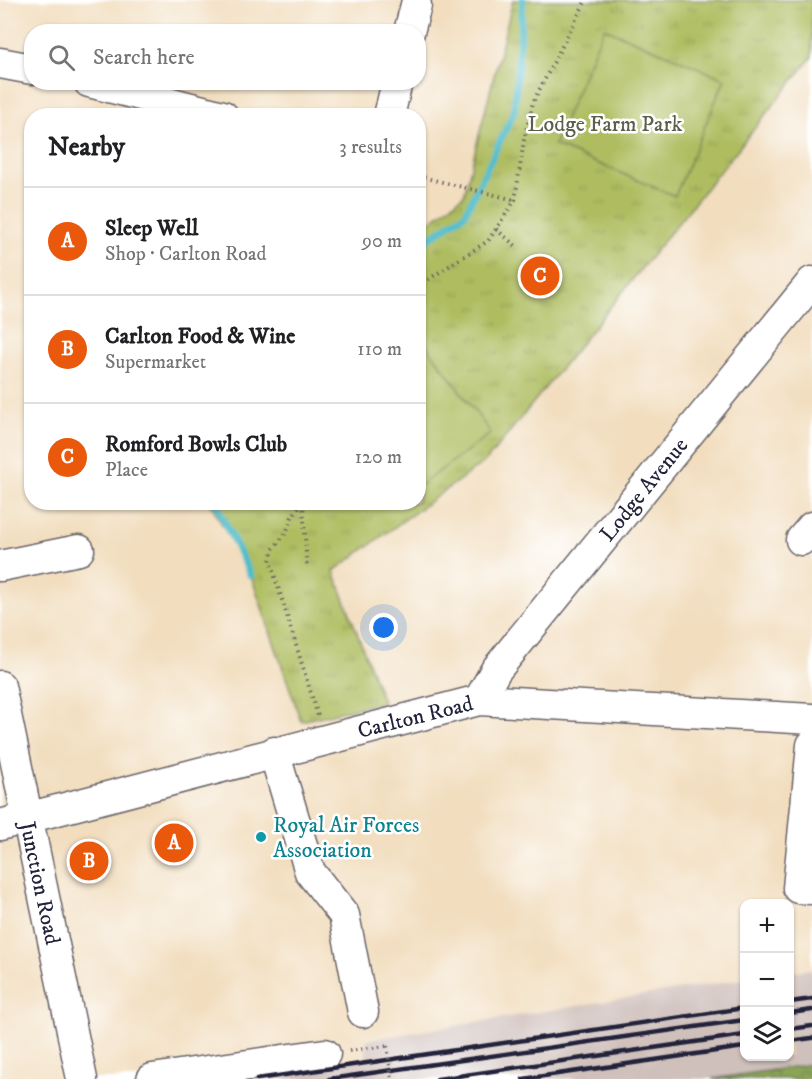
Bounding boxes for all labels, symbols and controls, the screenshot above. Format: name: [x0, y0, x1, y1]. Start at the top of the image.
search box: [24, 24, 426, 90]
icon: search: [45, 41, 78, 74]
text: Search here: [93, 44, 195, 71]
park label: Lodge Farm Park: [528, 111, 682, 138]
text: Nearby: [48, 131, 125, 164]
text: 3 results: [339, 135, 402, 160]
text: Sleep Well: [105, 215, 198, 242]
text: A: [61, 229, 74, 254]
text: 90 m: [362, 229, 402, 254]
text: Shop · Carlton Road: [105, 242, 266, 267]
pin: C: [520, 254, 560, 298]
text: Carlton Food & Wine: [105, 323, 295, 350]
text: B: [61, 337, 74, 362]
text: 110 m: [357, 337, 402, 362]
text: Supermarket: [105, 350, 206, 375]
text: Romford Bowls Club: [105, 431, 287, 458]
street label: Lodge Avenue: [594, 433, 694, 547]
text: C: [61, 445, 74, 470]
text: 120 m: [355, 445, 402, 470]
text: Place: [105, 458, 148, 483]
your location: [369, 613, 398, 642]
street label: Carlton Road: [355, 690, 476, 745]
place label: Royal Air Forces Association: [273, 812, 419, 864]
street label: Junction Road: [13, 817, 66, 947]
pin: A: [154, 820, 194, 866]
marker: Royal Air Forces Association: [254, 830, 268, 844]
pin: B: [70, 838, 109, 884]
map controls: [740, 899, 794, 1061]
button: +: [740, 899, 794, 953]
button: −: [740, 953, 794, 1007]
button: layers: [740, 1007, 794, 1061]

